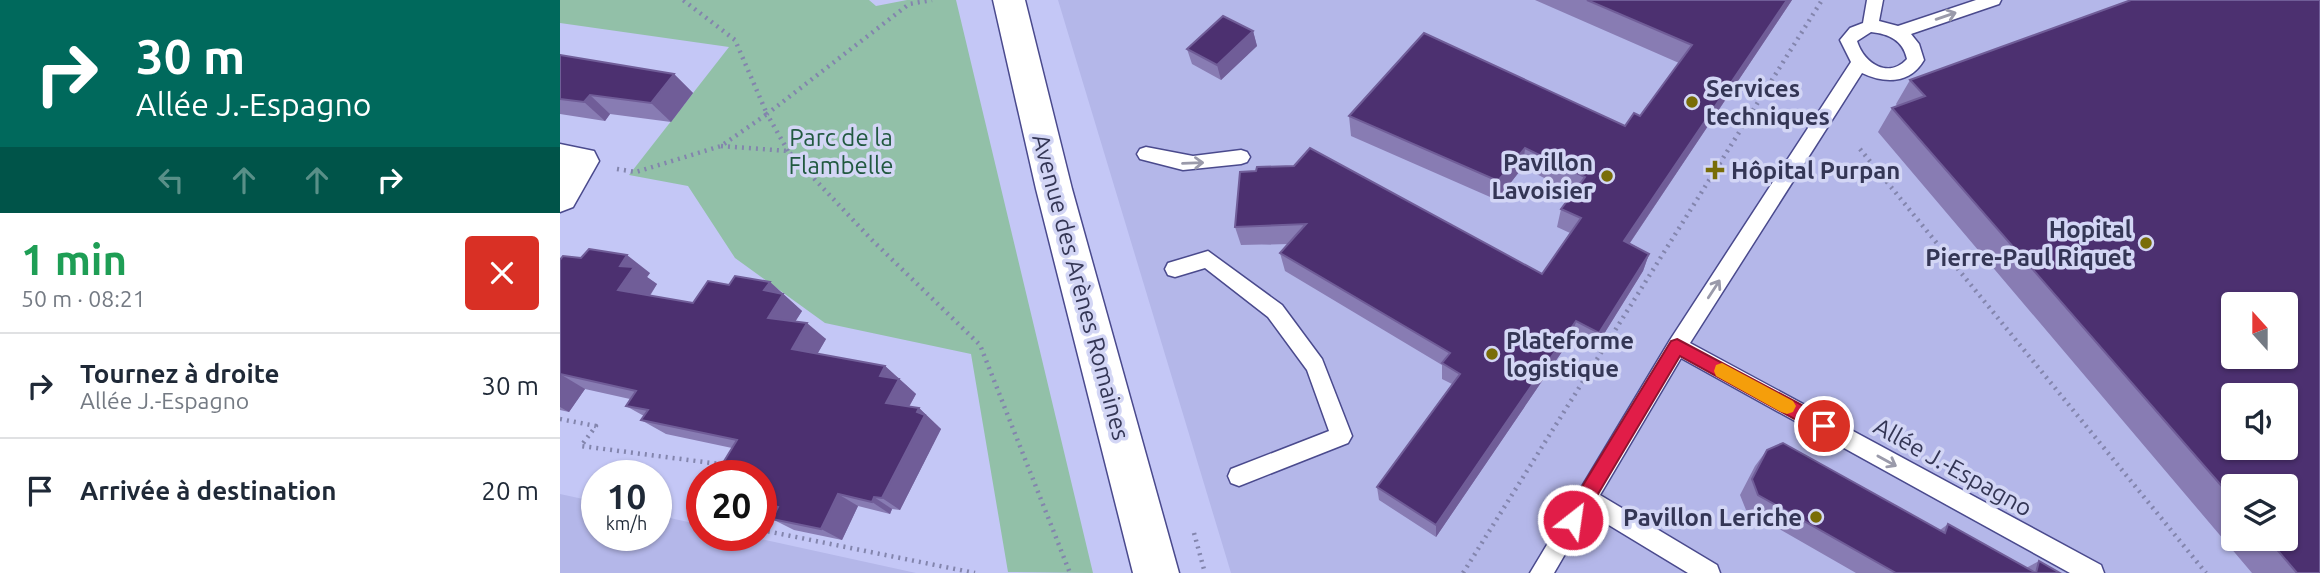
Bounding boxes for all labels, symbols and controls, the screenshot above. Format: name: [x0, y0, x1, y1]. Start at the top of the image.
one-way arrow: [1934, 9, 1956, 21]
icon: right: [21, 28, 112, 119]
text: 30 m: [136, 28, 245, 83]
place label: Services techniques: [1706, 75, 1830, 130]
text: Allée J.-Espagno: [136, 86, 372, 122]
marker: Services techniques: [1684, 94, 1700, 110]
park label: Parc de la Flambelle: [788, 124, 894, 179]
street label: Avenue des Arènes Romaines: [1027, 131, 1135, 443]
place label: Pavillon Lavoisier: [1491, 149, 1593, 204]
one-way arrow: [1181, 157, 1204, 170]
place label: Hôpital Purpan: [1731, 157, 1900, 184]
marker: Hôpital Purpan: [1705, 160, 1725, 180]
icon: left: [152, 161, 190, 199]
icon: ahead: [225, 161, 263, 199]
icon: ahead: [298, 161, 336, 199]
icon: right: [371, 161, 409, 199]
marker: Pavillon Lavoisier: [1599, 168, 1615, 184]
place label: Hopital Pierre-Paul Riquet: [1925, 216, 2132, 271]
marker: Hopital Pierre-Paul Riquet: [2138, 235, 2154, 251]
text: 1 min: [21, 236, 127, 283]
button: close: [465, 236, 539, 310]
one-way arrow: [1707, 279, 1721, 299]
text: 50 m · 08:21: [21, 286, 146, 311]
north arrow: [2221, 292, 2298, 369]
map controls: [2221, 292, 2298, 551]
place label: Plateforme logistique: [1506, 327, 1634, 382]
marker: Plateforme logistique: [1484, 346, 1500, 362]
text: Tournez à droite: [80, 359, 279, 388]
icon: right: [21, 367, 59, 405]
text: 30 m: [481, 371, 539, 400]
button: sound: [2221, 383, 2298, 460]
text: Allée J.-Espagno: [80, 388, 249, 413]
pin: [1794, 396, 1854, 456]
icon: arrive: [1805, 407, 1843, 445]
street label: Allée J.-Espagno: [1869, 412, 2037, 522]
one-way arrow: [1876, 455, 1897, 468]
speed limit sign: 20: [686, 460, 777, 551]
icon: arrive: [21, 472, 59, 510]
button: layers: [2221, 474, 2298, 551]
text: Arrivée à destination: [80, 476, 336, 505]
text: 20 m: [481, 476, 539, 505]
text: 10: [607, 476, 646, 516]
position arrow: [1536, 483, 1610, 557]
place label: Pavillon Leriche: [1623, 504, 1802, 531]
marker: Pavillon Leriche: [1808, 509, 1824, 525]
text: km/h: [606, 513, 647, 533]

